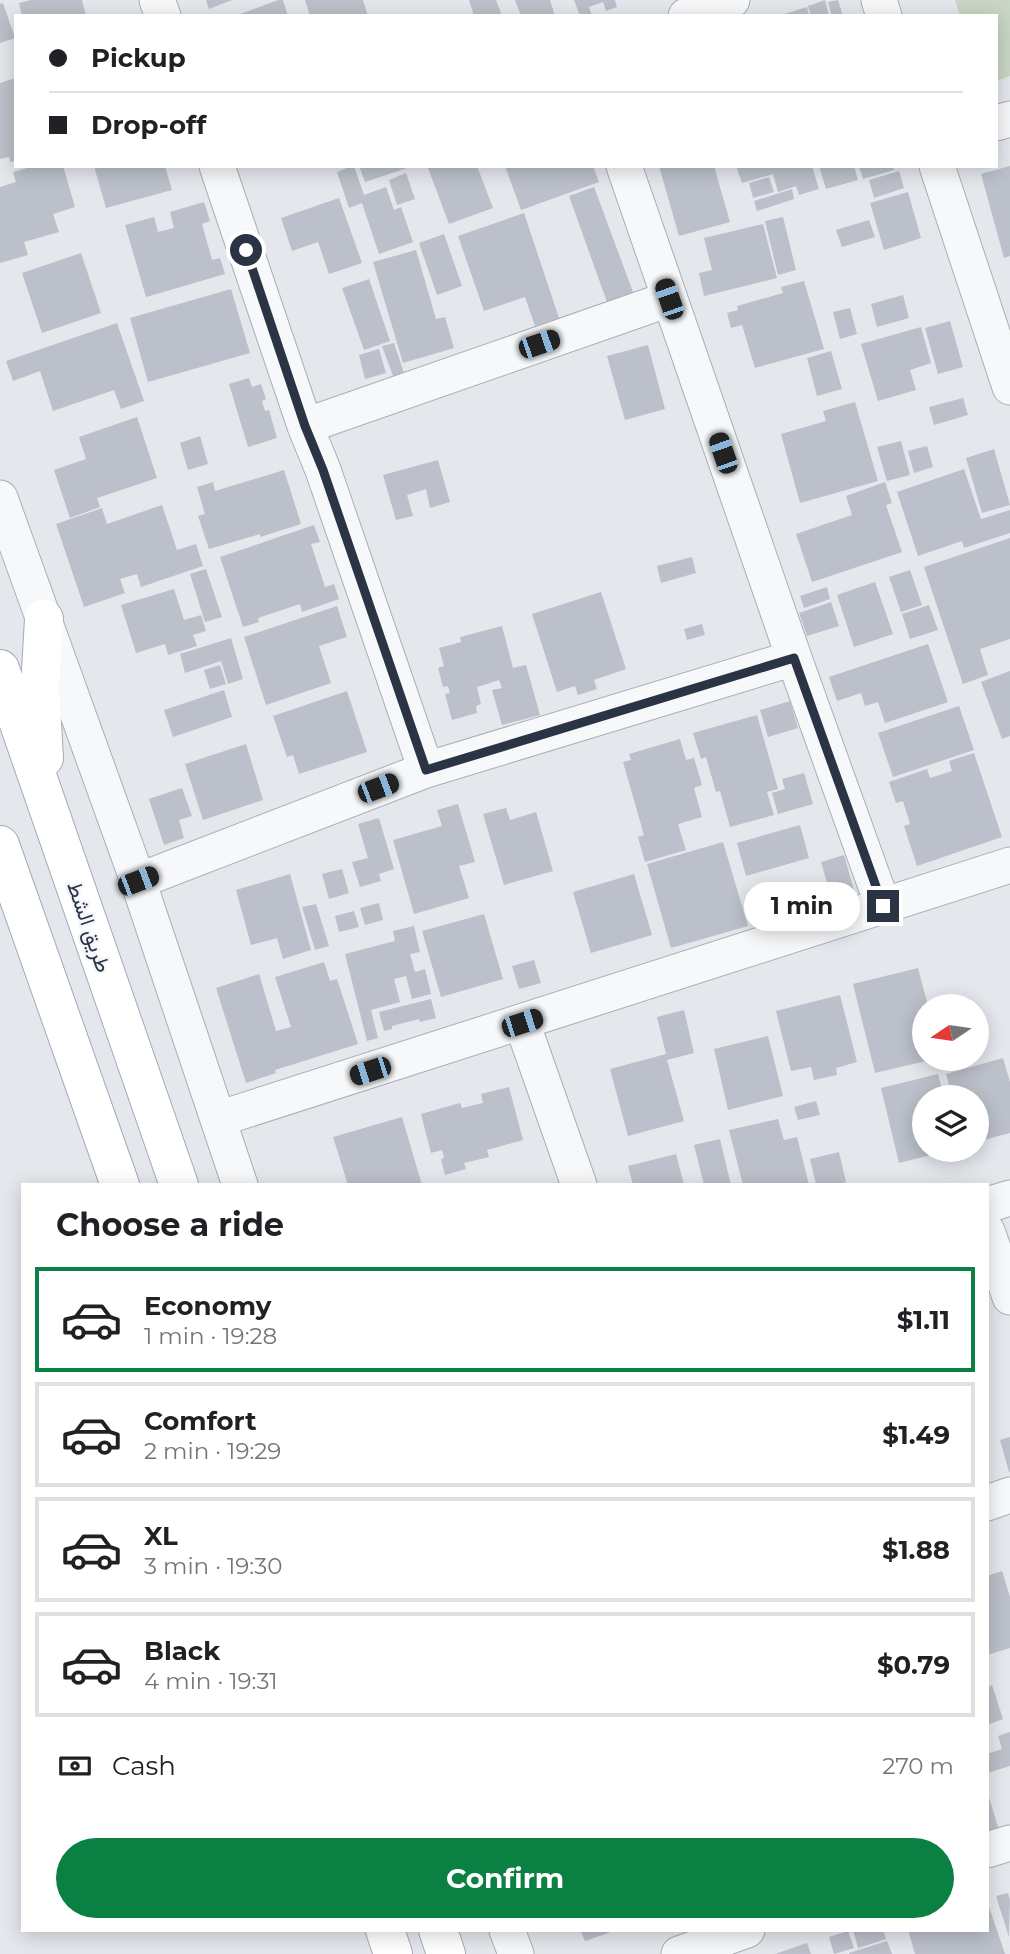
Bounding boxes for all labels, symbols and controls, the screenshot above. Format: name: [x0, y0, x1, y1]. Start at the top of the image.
text: Pickup: [91, 42, 186, 74]
text: Drop-off: [91, 109, 206, 141]
route start: [230, 234, 262, 266]
car: [653, 276, 686, 322]
car: [516, 327, 563, 361]
car: [707, 430, 740, 476]
car: [355, 771, 402, 805]
car: [115, 864, 162, 898]
street label: طريق الشط: [61, 878, 117, 976]
callout: 1 min: [743, 881, 858, 930]
route end: [867, 890, 899, 922]
text: 1 min: [771, 892, 833, 920]
north arrow: [912, 994, 989, 1071]
map controls: [912, 994, 989, 1162]
car: [499, 1007, 546, 1039]
car: [347, 1055, 394, 1087]
button: layers: [912, 1085, 989, 1162]
text: Choose a ride: [56, 1205, 284, 1244]
icon: car: [60, 1288, 123, 1351]
text: Economy: [144, 1290, 271, 1322]
text: $1.11: [897, 1304, 950, 1336]
text: 1 min · 19:28: [144, 1322, 277, 1350]
icon: car: [60, 1403, 123, 1466]
text: Comfort: [144, 1405, 256, 1437]
text: $1.49: [882, 1419, 950, 1451]
text: 2 min · 19:29: [144, 1437, 281, 1465]
icon: car: [60, 1518, 123, 1581]
text: XL: [144, 1520, 178, 1552]
text: $1.88: [882, 1534, 950, 1566]
text: 3 min · 19:30: [144, 1552, 282, 1580]
icon: car: [60, 1633, 123, 1696]
text: Black: [144, 1635, 220, 1667]
text: $0.79: [877, 1649, 950, 1681]
text: 4 min · 19:31: [144, 1667, 278, 1695]
icon: cash: [56, 1747, 94, 1785]
text: Cash: [112, 1750, 176, 1782]
text: 270 m: [882, 1752, 954, 1780]
button: Confirm: [56, 1838, 954, 1918]

